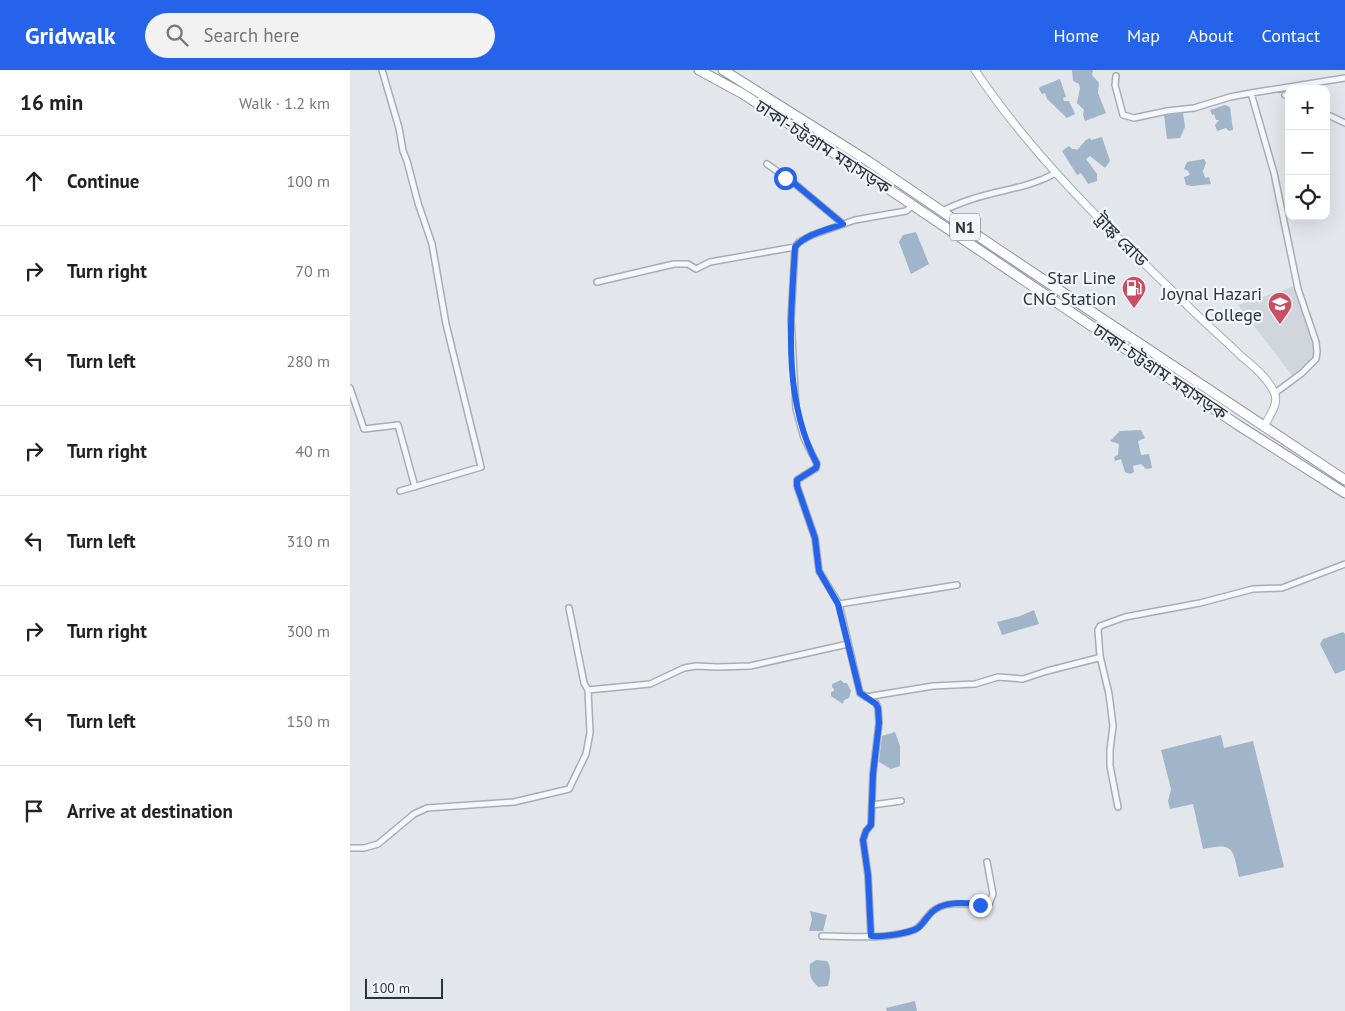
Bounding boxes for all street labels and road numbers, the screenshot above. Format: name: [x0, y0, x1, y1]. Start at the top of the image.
street label: ঢাকা-চট্টগ্রাম মহাসড়ক: [750, 94, 896, 199]
street label: ট্রাঙ্ক রোড: [1089, 207, 1153, 272]
road number: N1: [950, 214, 980, 240]
street label: ঢাকা-চট্টগ্রাম মহাসড়ক: [1088, 318, 1232, 425]

